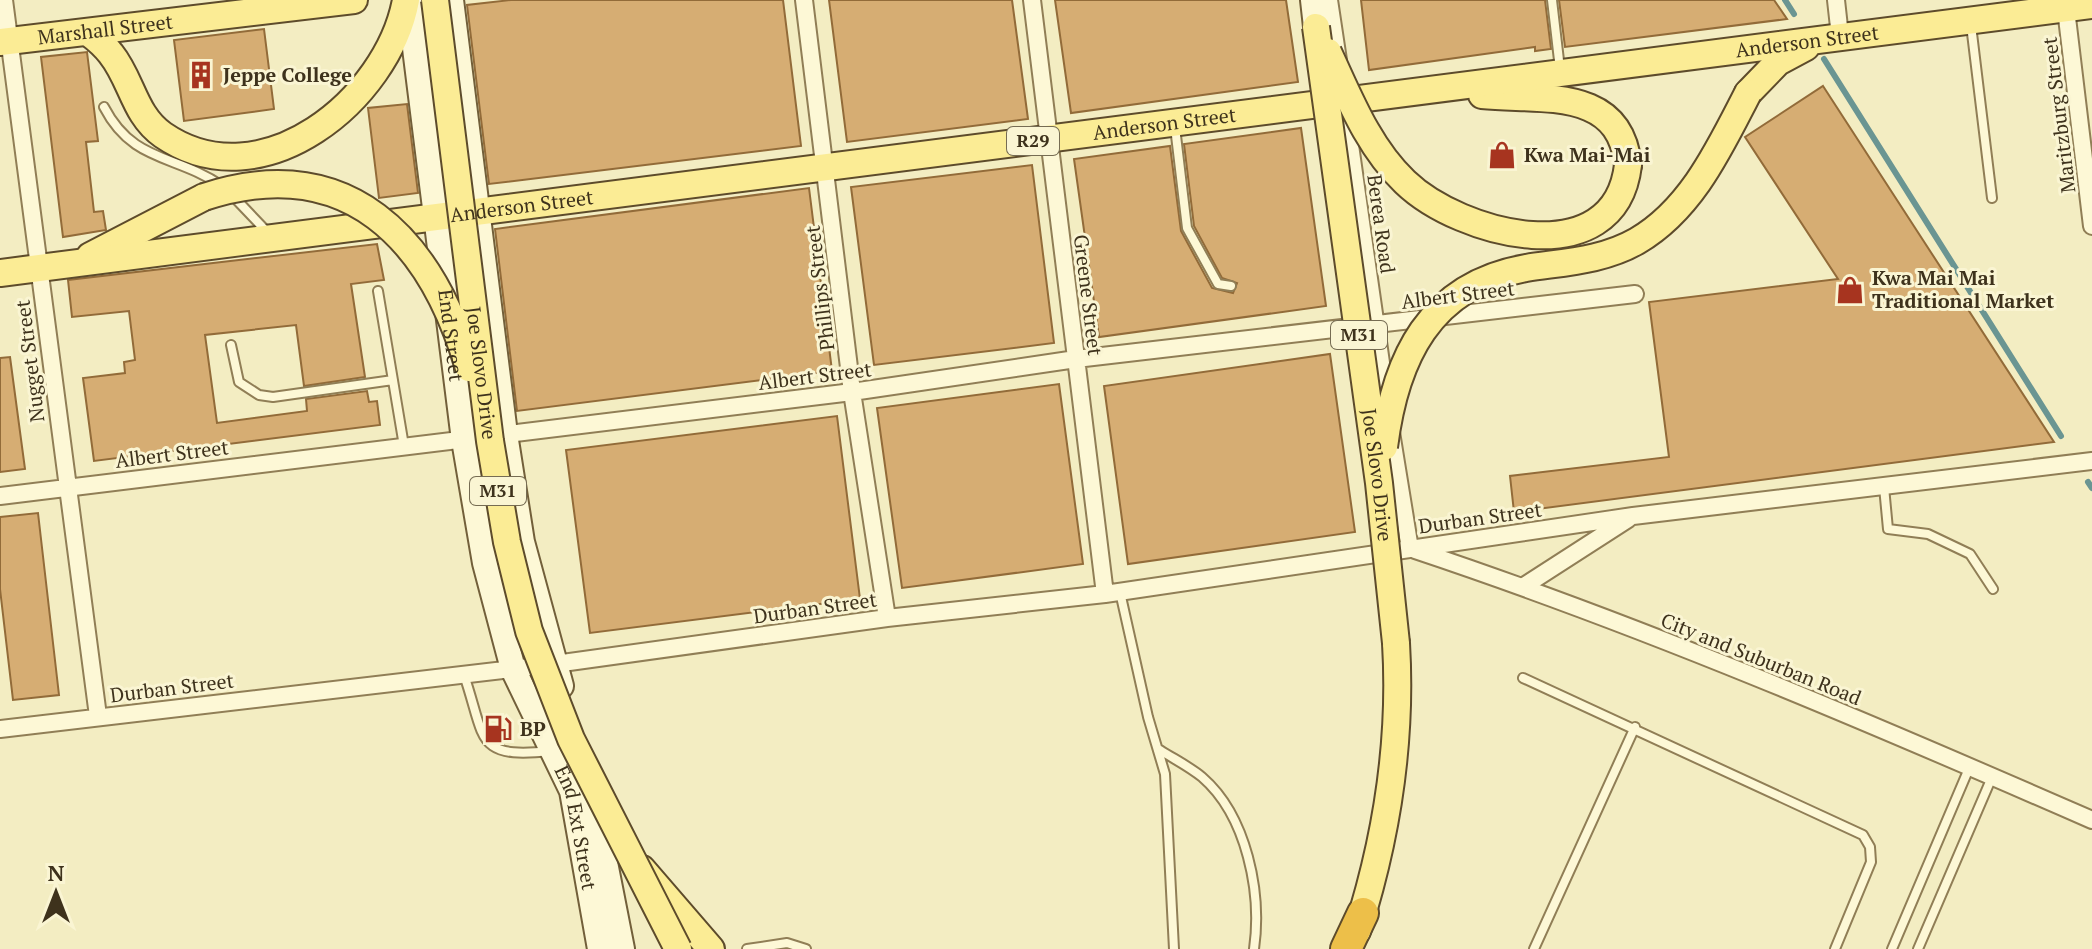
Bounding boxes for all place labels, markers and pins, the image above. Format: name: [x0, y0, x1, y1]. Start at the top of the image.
building icon: Jeppe College: [186, 60, 216, 90]
place label: Jeppe College: [223, 61, 352, 88]
shop icon: Kwa Mai-Mai: [1487, 140, 1517, 170]
place label: Kwa Mai-Mai: [1524, 141, 1651, 168]
place label: Kwa Mai Mai Traditional Market: [1872, 264, 2054, 314]
shop icon: Kwa Mai Mai Traditional Market: [1835, 275, 1865, 305]
fuel station icon: BP: [483, 714, 513, 744]
place label: BP: [520, 715, 546, 742]

